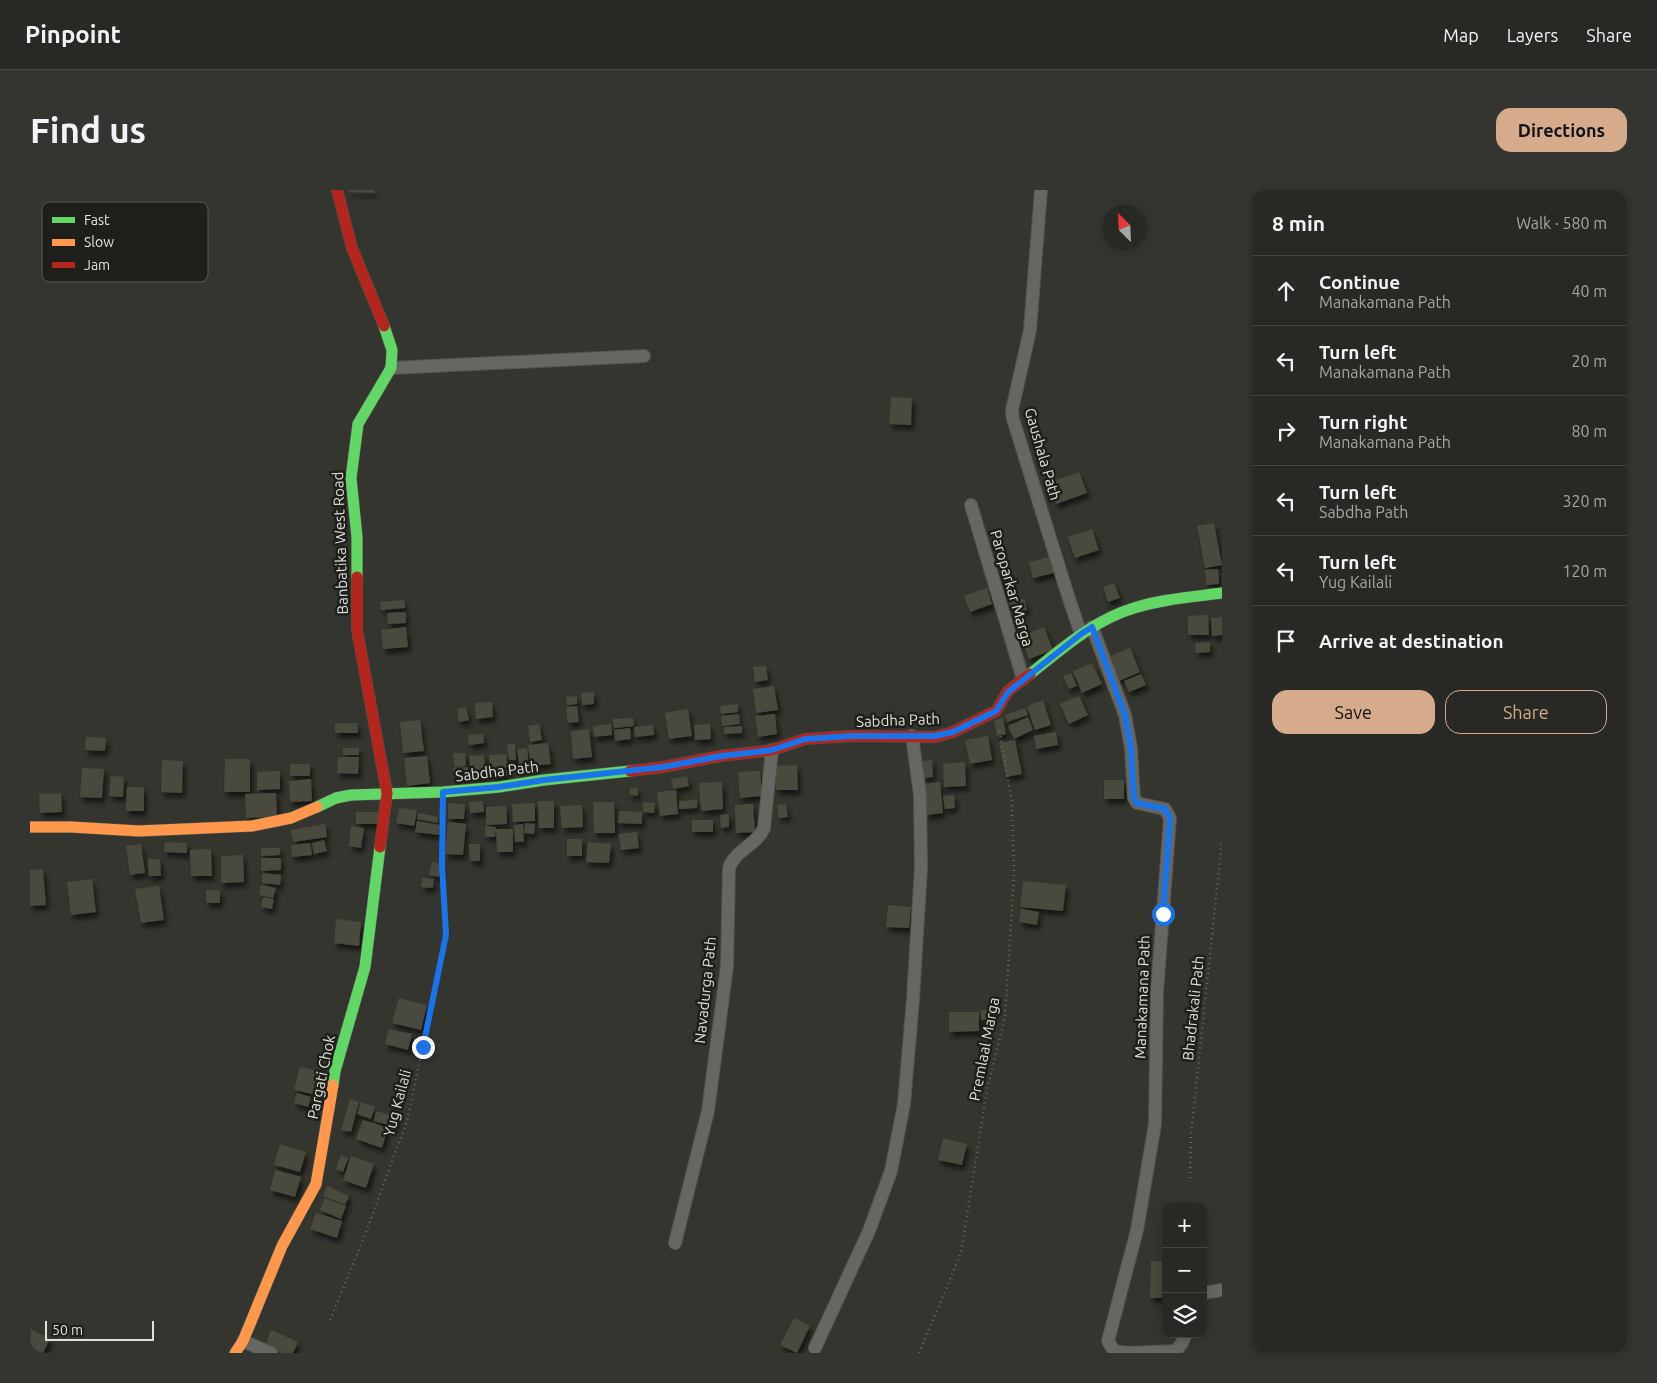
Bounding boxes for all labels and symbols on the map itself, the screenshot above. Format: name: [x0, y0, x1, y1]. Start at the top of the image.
legend: [42, 202, 208, 282]
north arrow: [1102, 205, 1147, 250]
text: Fast: [84, 212, 110, 228]
text: Slow: [84, 234, 114, 250]
text: Jam: [84, 257, 110, 273]
street label: Gaushala Path: [1022, 406, 1064, 502]
street label: Banbatika West Road: [329, 471, 351, 615]
street label: Paroparkar Marga: [987, 528, 1037, 648]
street label: Sabdha Path: [856, 710, 940, 730]
street label: Sabdha Path: [454, 757, 540, 785]
route start: [1152, 903, 1175, 926]
street label: Manakamana Path: [1131, 935, 1153, 1059]
street label: Navadurga Path: [691, 936, 719, 1044]
street label: Bhadrakali Path: [1179, 955, 1207, 1061]
street label: Premlaal Marga: [966, 996, 1002, 1102]
street label: Pargati Chok: [304, 1033, 338, 1121]
route end: [412, 1036, 435, 1059]
street label: Yug Kailali: [380, 1068, 414, 1138]
scale bar: [45, 1318, 154, 1341]

